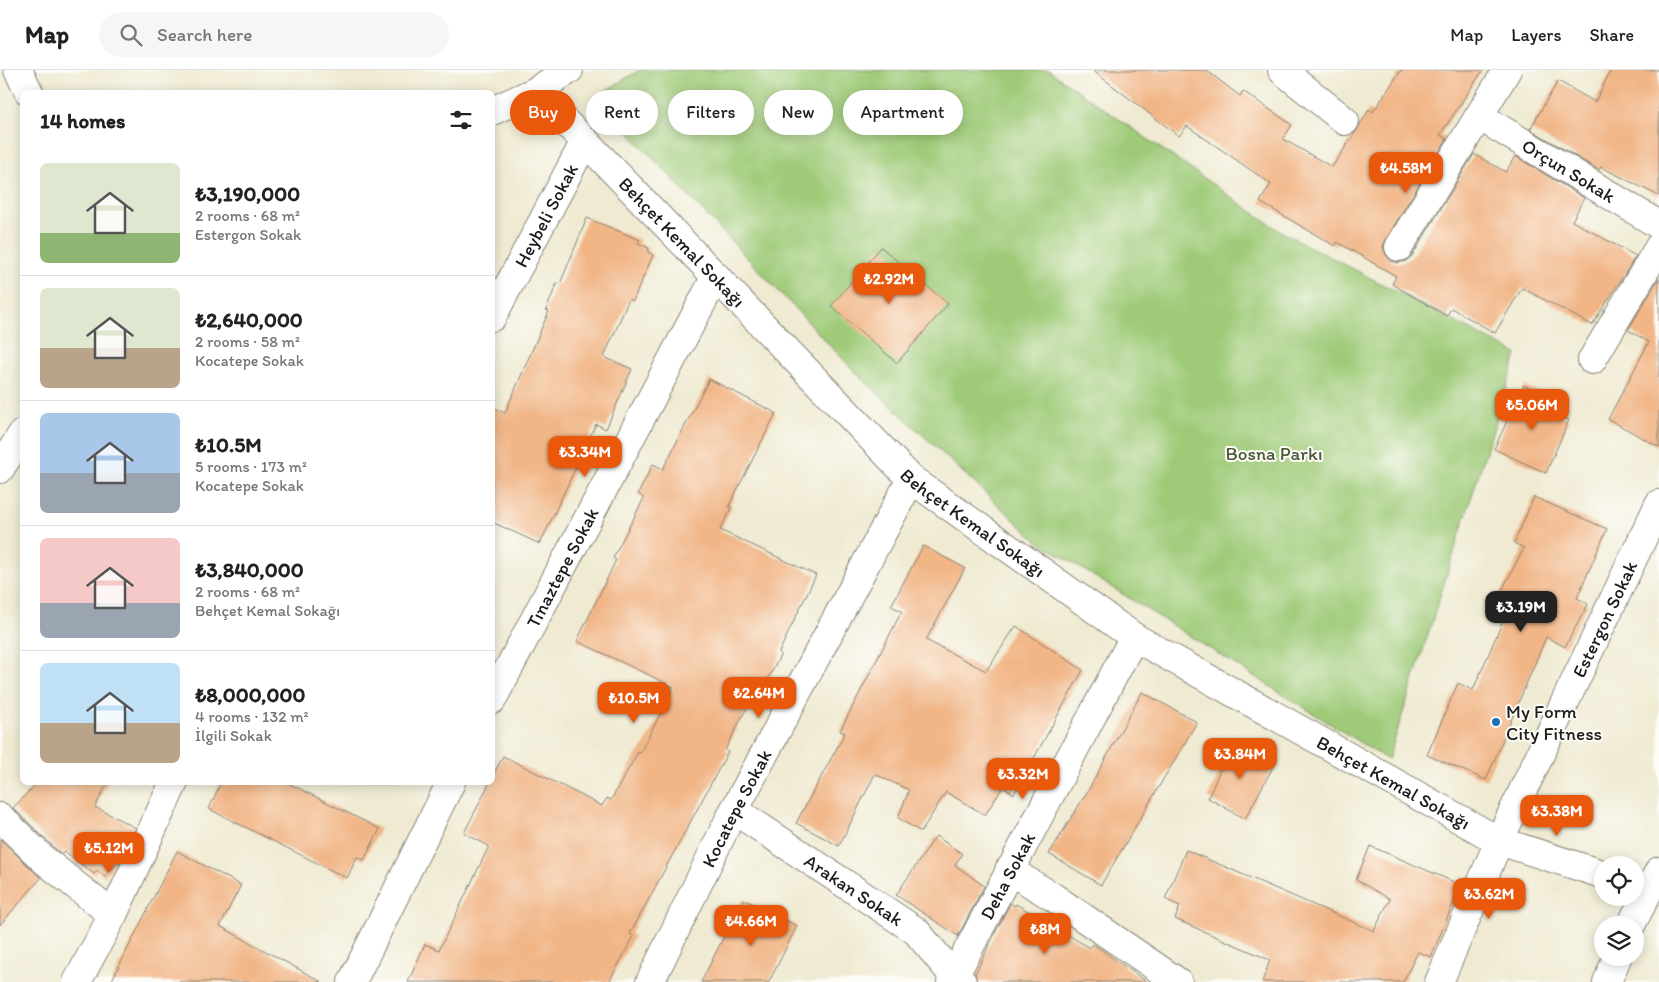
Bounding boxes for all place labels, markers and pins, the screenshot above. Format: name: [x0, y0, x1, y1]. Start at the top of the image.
pin: ₺4.58M: [1365, 152, 1447, 194]
pin: ₺2.92M: [848, 262, 930, 305]
pin: ₺5.06M: [1491, 388, 1573, 431]
pin: ₺3.34M: [544, 436, 626, 478]
pin: ₺3.19M: [1480, 590, 1562, 633]
pin: ₺2.64M: [718, 676, 800, 719]
pin: ₺10.5M: [593, 682, 675, 724]
place label: My Form City Fitness: [1506, 700, 1602, 745]
marker: My Form City Fitness: [1490, 716, 1502, 728]
pin: ₺3.84M: [1199, 738, 1281, 780]
pin: ₺3.32M: [982, 758, 1064, 800]
pin: ₺3.38M: [1516, 794, 1598, 837]
pin: ₺5.12M: [68, 832, 150, 874]
pin: ₺3.62M: [1448, 878, 1530, 920]
pin: ₺4.66M: [710, 904, 792, 947]
pin: ₺8M: [1021, 912, 1069, 955]

